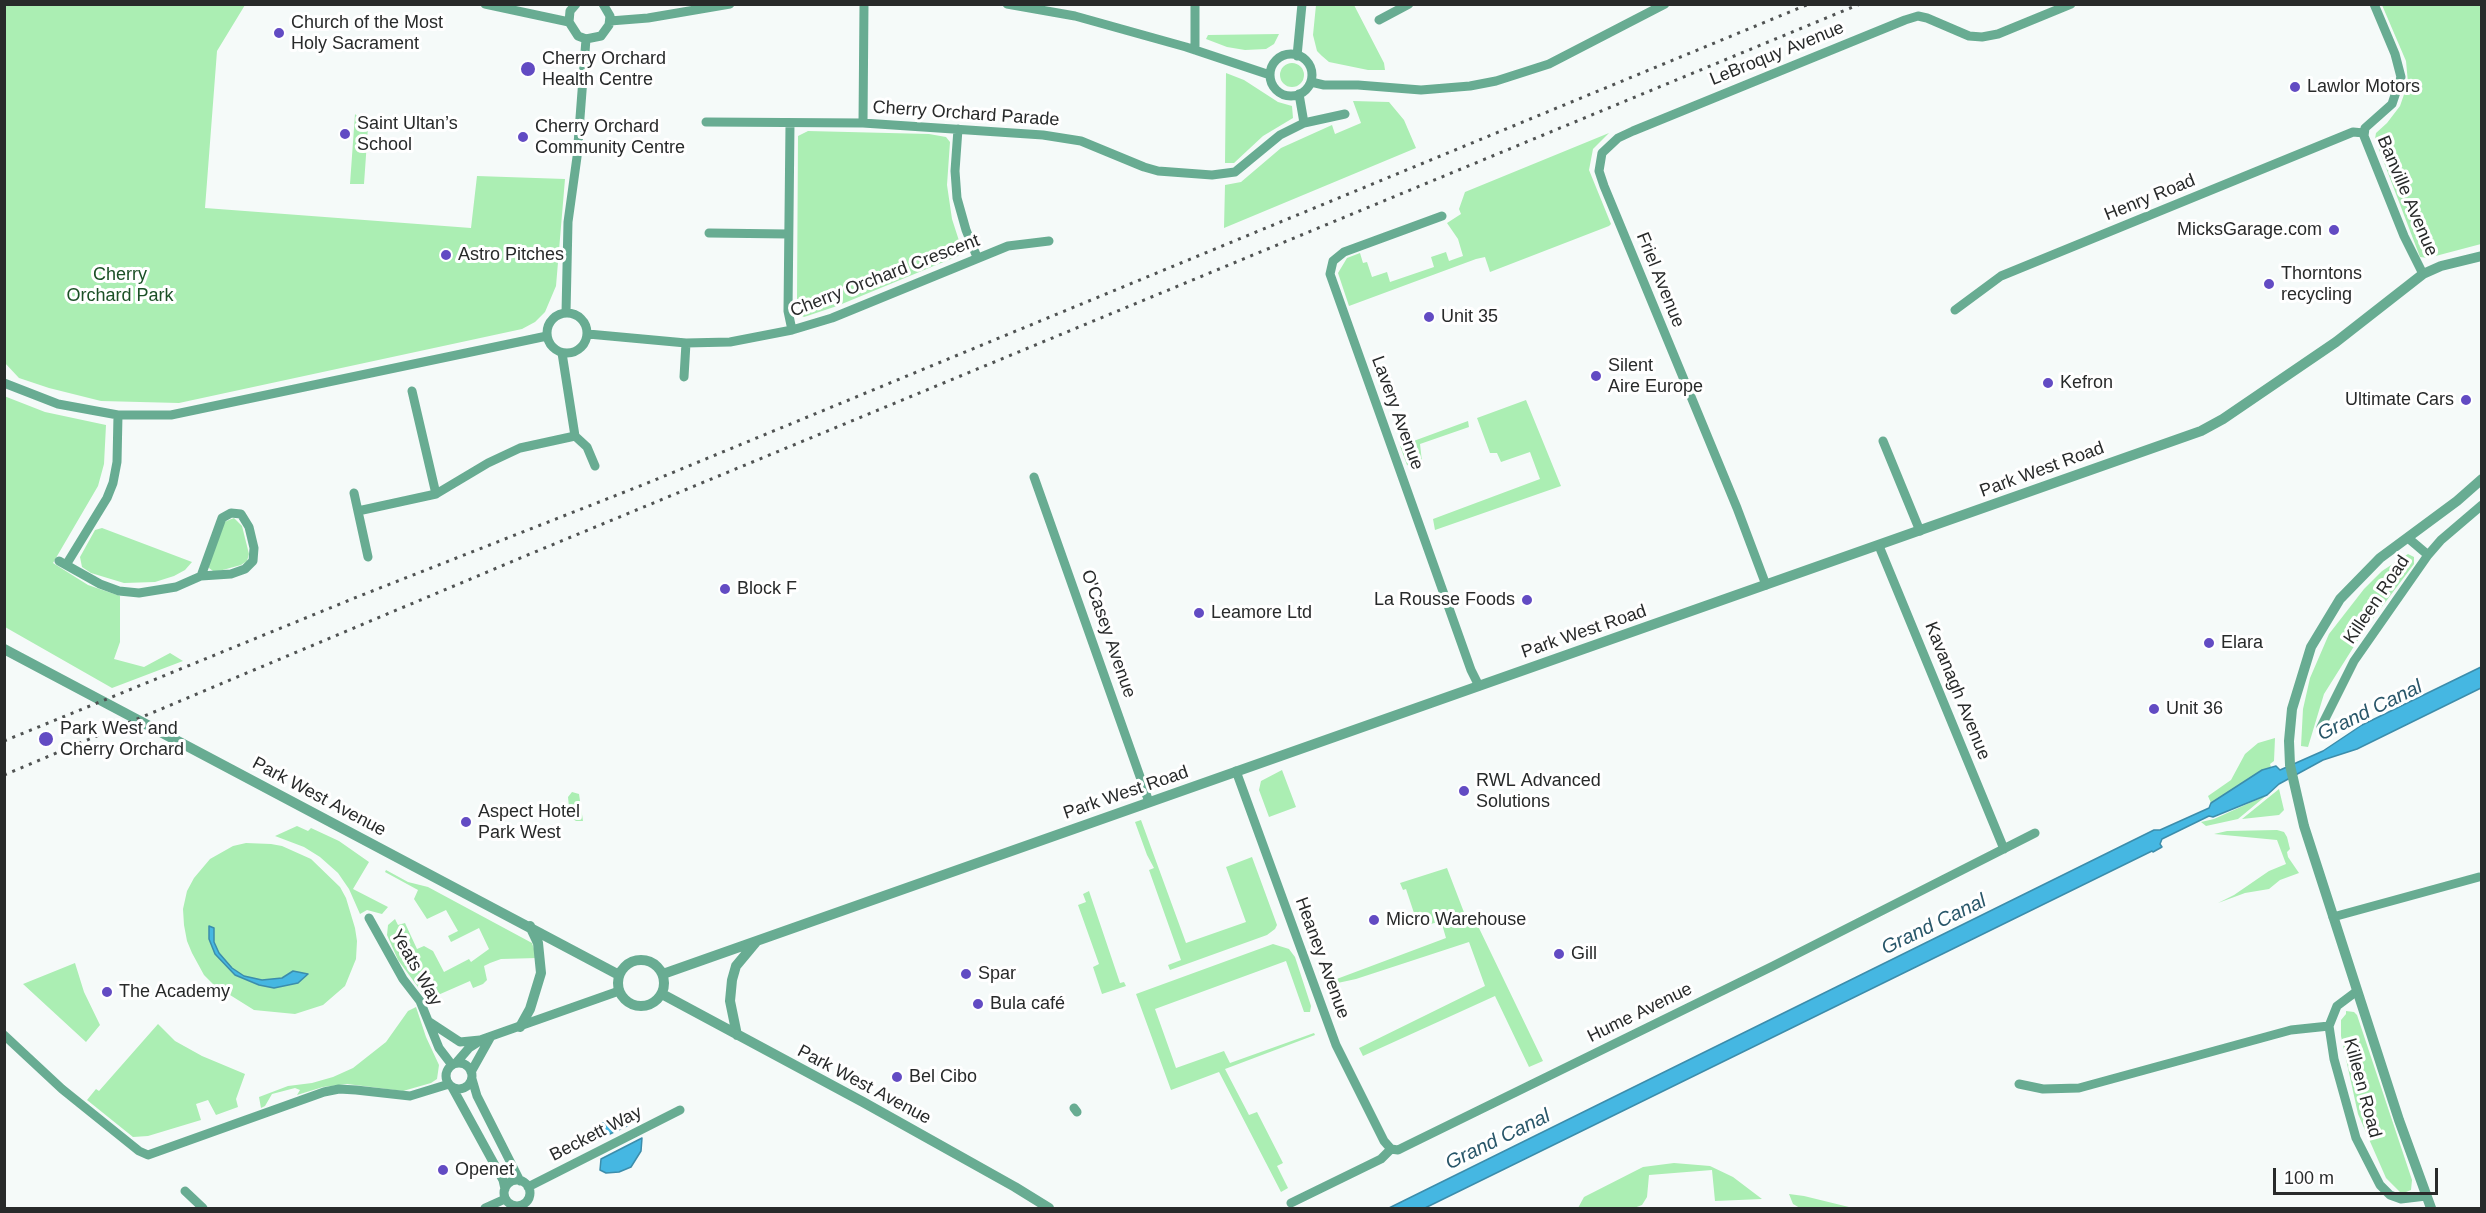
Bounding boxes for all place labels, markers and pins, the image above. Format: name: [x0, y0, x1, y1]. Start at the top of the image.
place label: Church of the Most Holy Sacrament: [291, 12, 443, 54]
marker: Church of the Most Holy Sacrament: [272, 26, 286, 40]
place label: Cherry Orchard Health Centre: [542, 48, 666, 90]
marker: Cherry Orchard Health Centre: [519, 60, 537, 78]
place label: Lawlor Motors: [2307, 76, 2420, 98]
marker: Lawlor Motors: [2288, 80, 2302, 94]
place label: Saint Ultan’s School: [357, 113, 458, 156]
place label: Cherry Orchard Community Centre: [535, 116, 685, 158]
marker: Saint Ultan’s School: [338, 127, 352, 141]
marker: Cherry Orchard Community Centre: [516, 130, 530, 144]
place label: MicksGarage.com: [2177, 219, 2322, 241]
marker: MicksGarage.com: [2327, 223, 2341, 237]
place label: Astro Pitches: [458, 244, 564, 266]
marker: Astro Pitches: [439, 248, 453, 262]
place label: Thorntons recycling: [2281, 263, 2362, 306]
marker: Thorntons recycling: [2262, 277, 2276, 291]
place label: Unit 35: [1441, 306, 1498, 328]
marker: Unit 35: [1422, 310, 1436, 324]
place label: Silent Aire Europe: [1608, 355, 1703, 398]
marker: Silent Aire Europe: [1589, 369, 1603, 383]
place label: Kefron: [2060, 372, 2113, 394]
marker: Kefron: [2041, 376, 2055, 390]
place label: Ultimate Cars: [2345, 389, 2454, 411]
marker: Ultimate Cars: [2459, 393, 2473, 407]
place label: Block F: [737, 578, 797, 600]
marker: Block F: [718, 582, 732, 596]
place label: La Rousse Foods: [1374, 589, 1515, 611]
marker: La Rousse Foods: [1520, 593, 1534, 607]
place label: Leamore Ltd: [1211, 602, 1312, 624]
marker: Leamore Ltd: [1192, 606, 1206, 620]
place label: Elara: [2221, 632, 2263, 654]
marker: Elara: [2202, 636, 2216, 650]
place label: Unit 36: [2166, 698, 2223, 720]
marker: Unit 36: [2147, 702, 2161, 716]
place label: Park West and Cherry Orchard: [60, 718, 184, 760]
marker: Park West and Cherry Orchard: [37, 730, 55, 748]
place label: RWL Advanced Solutions: [1476, 770, 1601, 812]
marker: RWL Advanced Solutions: [1457, 784, 1471, 798]
place label: Aspect Hotel Park West: [478, 801, 580, 844]
marker: Aspect Hotel Park West: [459, 815, 473, 829]
place label: Micro Warehouse: [1386, 909, 1526, 931]
marker: Micro Warehouse: [1367, 913, 1381, 927]
place label: Gill: [1571, 943, 1597, 965]
marker: Gill: [1552, 947, 1566, 961]
place label: Spar: [978, 963, 1016, 985]
marker: Spar: [959, 967, 973, 981]
place label: The Academy: [119, 981, 230, 1003]
marker: The Academy: [100, 985, 114, 999]
place label: Bula café: [990, 993, 1065, 1015]
marker: Bula café: [971, 997, 985, 1011]
place label: Bel Cibo: [909, 1066, 977, 1088]
marker: Bel Cibo: [890, 1070, 904, 1084]
place label: Openet: [455, 1159, 514, 1181]
marker: Openet: [436, 1163, 450, 1177]

